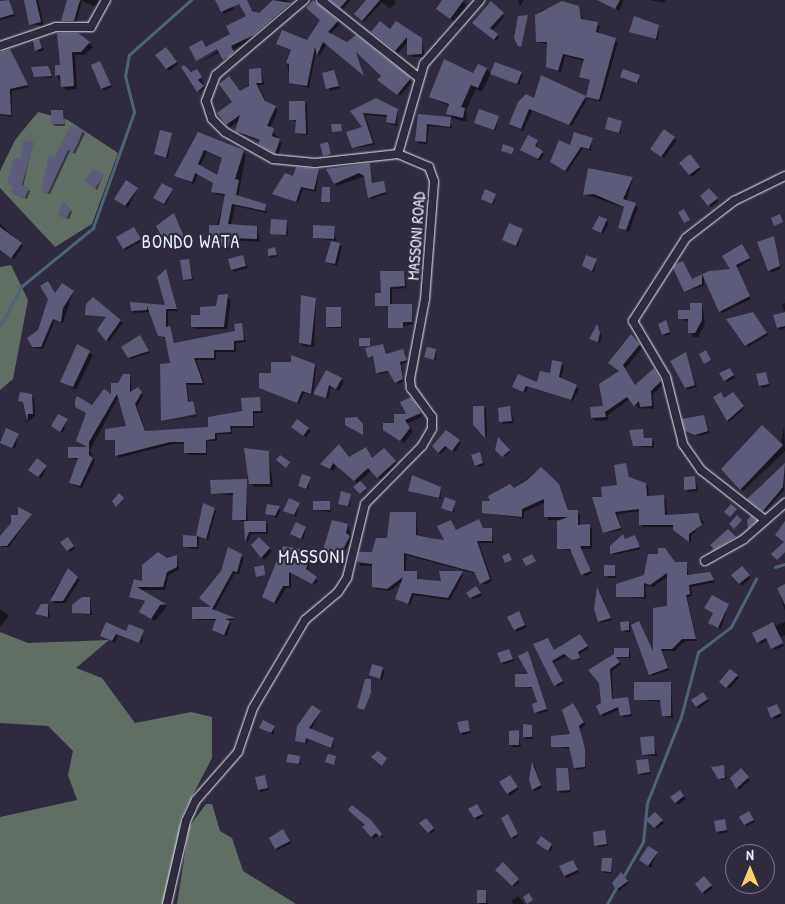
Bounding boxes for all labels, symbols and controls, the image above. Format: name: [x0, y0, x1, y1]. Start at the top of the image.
street label: MASSONI ROAD: [403, 191, 429, 281]
district label: BONDO WATA: [141, 231, 241, 253]
district label: MASSONI: [278, 546, 346, 568]
north arrow: [725, 844, 775, 894]
text: N: [746, 845, 754, 864]

